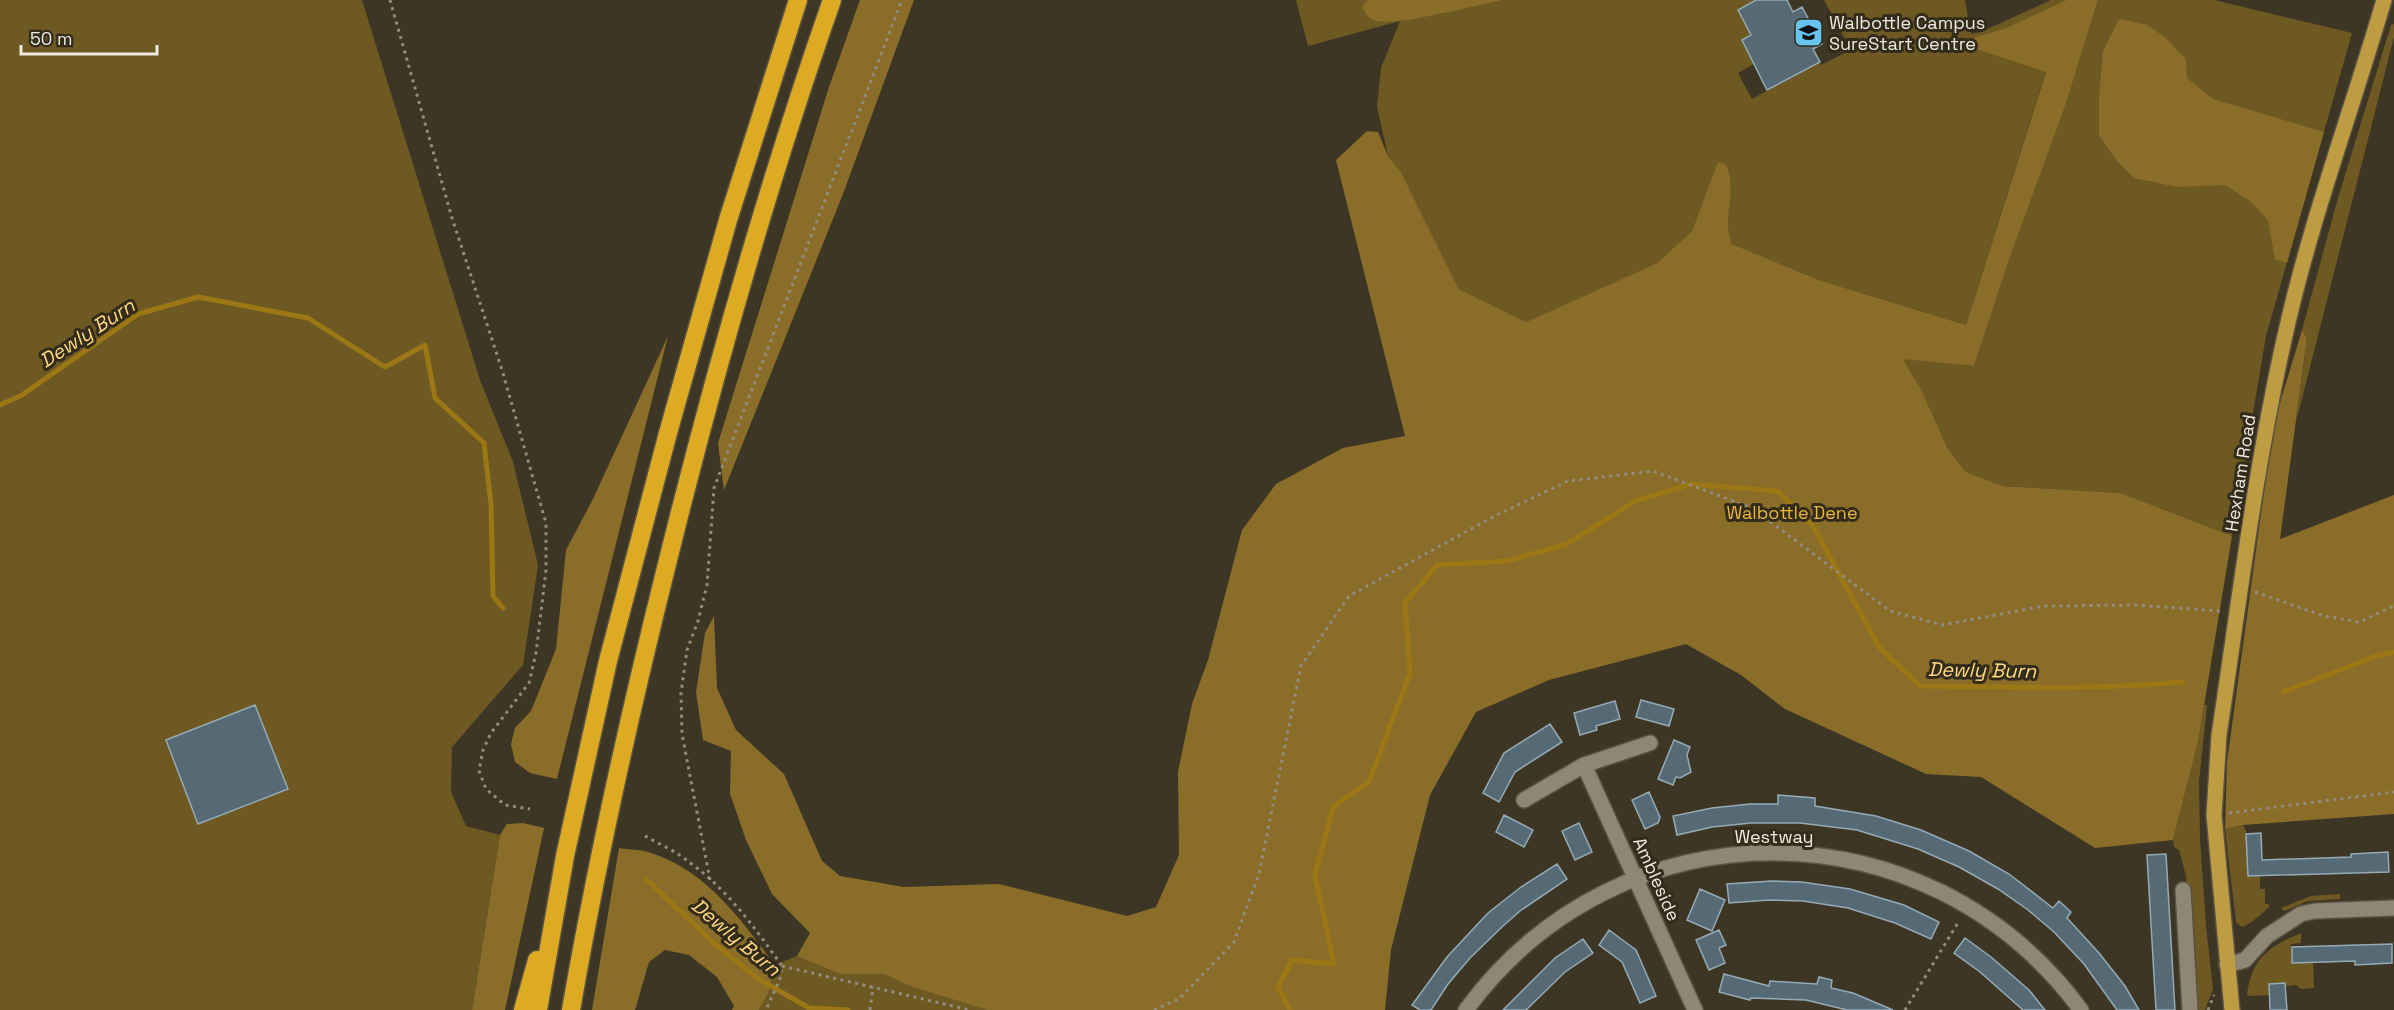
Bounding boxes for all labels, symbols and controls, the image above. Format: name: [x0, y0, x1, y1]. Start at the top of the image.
place label: Walbottle Campus SureStart Centre: [1829, 11, 1985, 55]
school or university icon: Walbottle Campus SureStart Centre: [1792, 16, 1824, 48]
scale bar: [21, 18, 158, 56]
text: 50 m: [30, 27, 72, 50]
water label: Dewly Burn: [34, 292, 140, 373]
street label: Hexham Road: [2219, 413, 2261, 533]
park label: Walbottle Dene: [1726, 501, 1858, 524]
water label: Dewly Burn: [1928, 656, 2037, 684]
street label: Westway: [1734, 825, 1814, 848]
street label: Ambleside: [1628, 833, 1686, 925]
water label: Dewly Burn: [686, 892, 786, 982]

